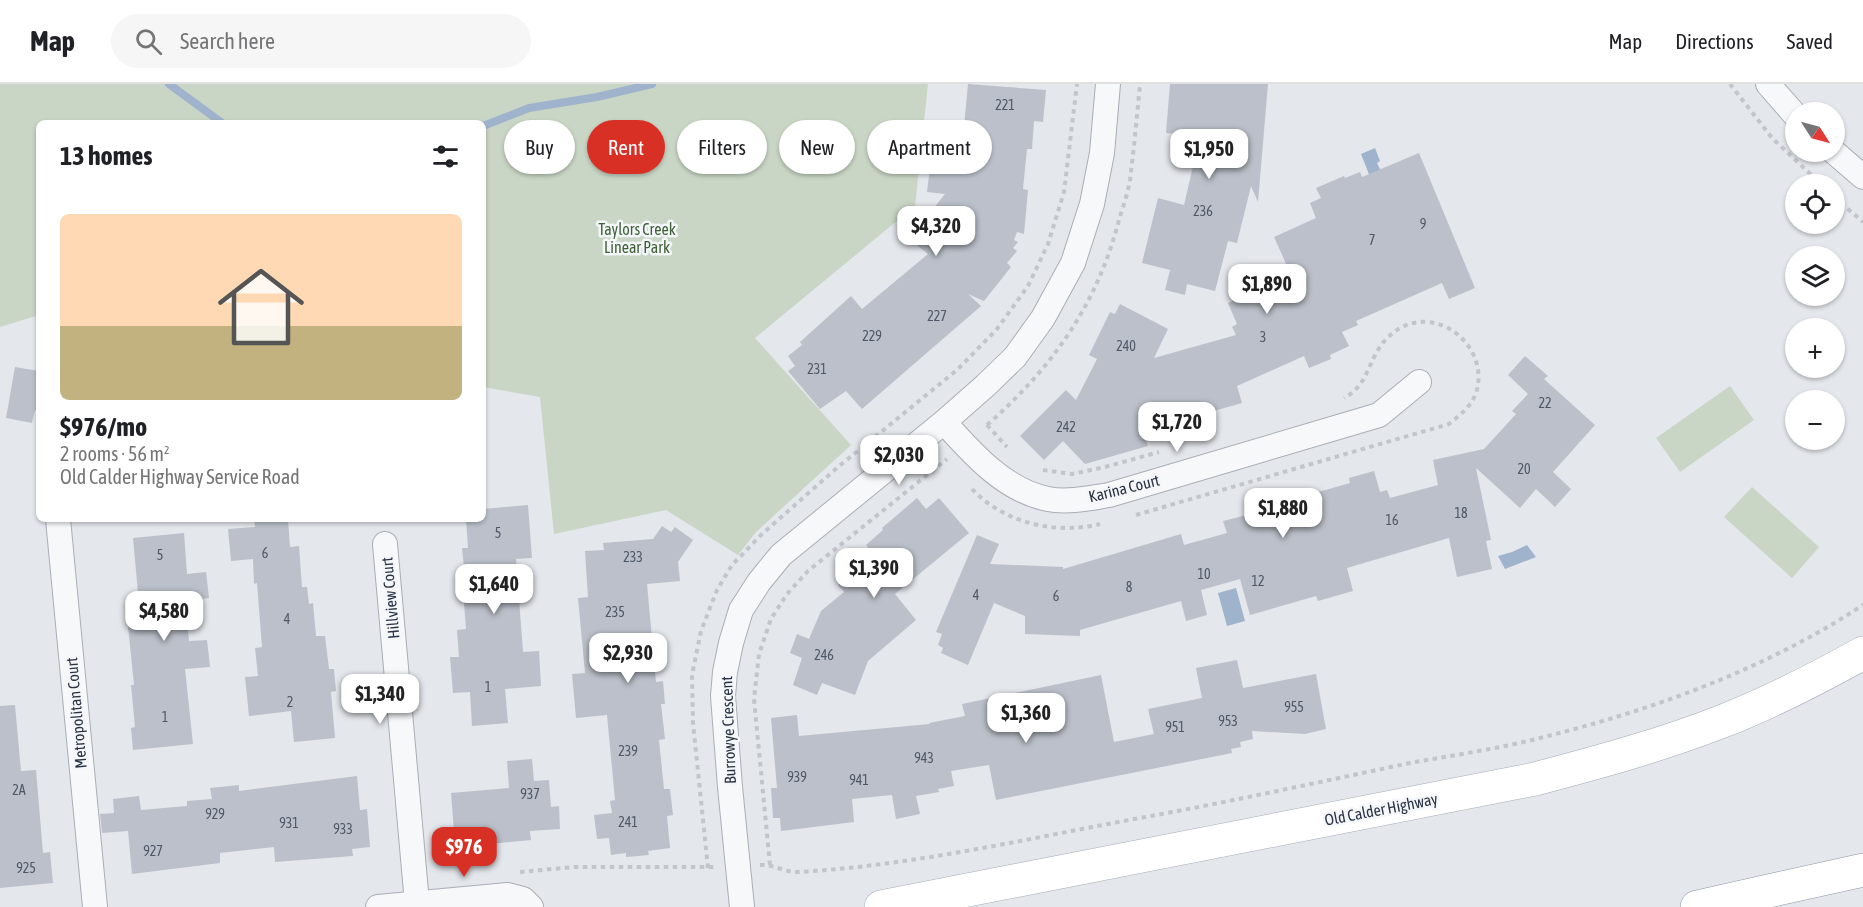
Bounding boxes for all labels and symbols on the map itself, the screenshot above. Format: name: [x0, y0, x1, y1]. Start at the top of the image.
house number: 221: [995, 97, 1015, 113]
north arrow: [1785, 102, 1845, 162]
pin: $1,950: [1160, 129, 1258, 180]
house number: 236: [1193, 203, 1213, 219]
pin: $4,320: [887, 206, 985, 257]
house number: 9: [1420, 216, 1426, 232]
park label: Taylors Creek Linear Park: [598, 220, 676, 256]
house number: 7: [1369, 232, 1375, 248]
pin: $1,890: [1218, 264, 1316, 315]
house number: 227: [927, 308, 947, 324]
house number: 229: [862, 328, 882, 344]
house number: 3: [1260, 329, 1266, 345]
house number: 240: [1116, 338, 1136, 354]
house number: 231: [807, 361, 827, 377]
house number: 22: [1538, 395, 1552, 411]
pin: $1,720: [1128, 402, 1226, 453]
house number: 242: [1056, 419, 1076, 435]
pin: $2,030: [850, 435, 948, 486]
house number: 20: [1517, 461, 1531, 477]
street label: Karina Court: [1087, 470, 1162, 505]
pin: $1,880: [1234, 488, 1332, 539]
house number: 18: [1454, 505, 1468, 521]
house number: 16: [1385, 512, 1399, 528]
house number: 5: [495, 525, 501, 541]
house number: 6: [262, 545, 269, 561]
house number: 5: [157, 547, 163, 563]
pin: $1,390: [825, 548, 923, 599]
house number: 233: [623, 549, 643, 565]
street label: Hillview Court: [377, 556, 403, 640]
pin: $1,640: [445, 564, 543, 615]
house number: 10: [1197, 566, 1211, 582]
house number: 12: [1251, 573, 1265, 589]
house number: 8: [1126, 579, 1133, 595]
house number: 4: [973, 587, 980, 603]
house number: 6: [1053, 588, 1060, 604]
pin: $4,580: [115, 591, 213, 642]
house number: 235: [605, 604, 625, 620]
house number: 4: [284, 611, 291, 627]
pin: $2,930: [579, 633, 677, 684]
house number: 246: [814, 647, 834, 663]
street label: Metropolitan Court: [62, 656, 91, 769]
pin: $1,340: [331, 674, 429, 725]
street label: Burrowye Crescent: [717, 675, 740, 784]
house number: 1: [485, 679, 491, 695]
pin: $1,360: [977, 693, 1075, 744]
house number: 2: [287, 694, 293, 710]
house number: 955: [1284, 699, 1304, 715]
house number: 1: [162, 709, 168, 725]
house number: 953: [1218, 713, 1238, 729]
house number: 951: [1165, 719, 1185, 735]
house number: 239: [618, 743, 638, 759]
house number: 943: [914, 750, 934, 766]
house number: 939: [787, 769, 807, 785]
house number: 941: [849, 772, 869, 788]
house number: 2A: [12, 782, 26, 798]
house number: 937: [520, 786, 540, 802]
street label: Old Calder Highway: [1323, 789, 1440, 830]
house number: 929: [205, 806, 225, 822]
house number: 241: [618, 814, 638, 830]
house number: 931: [279, 815, 299, 831]
house number: 933: [333, 821, 353, 837]
pin: $976: [428, 827, 500, 878]
house number: 927: [143, 843, 163, 859]
house number: 925: [16, 860, 36, 876]

